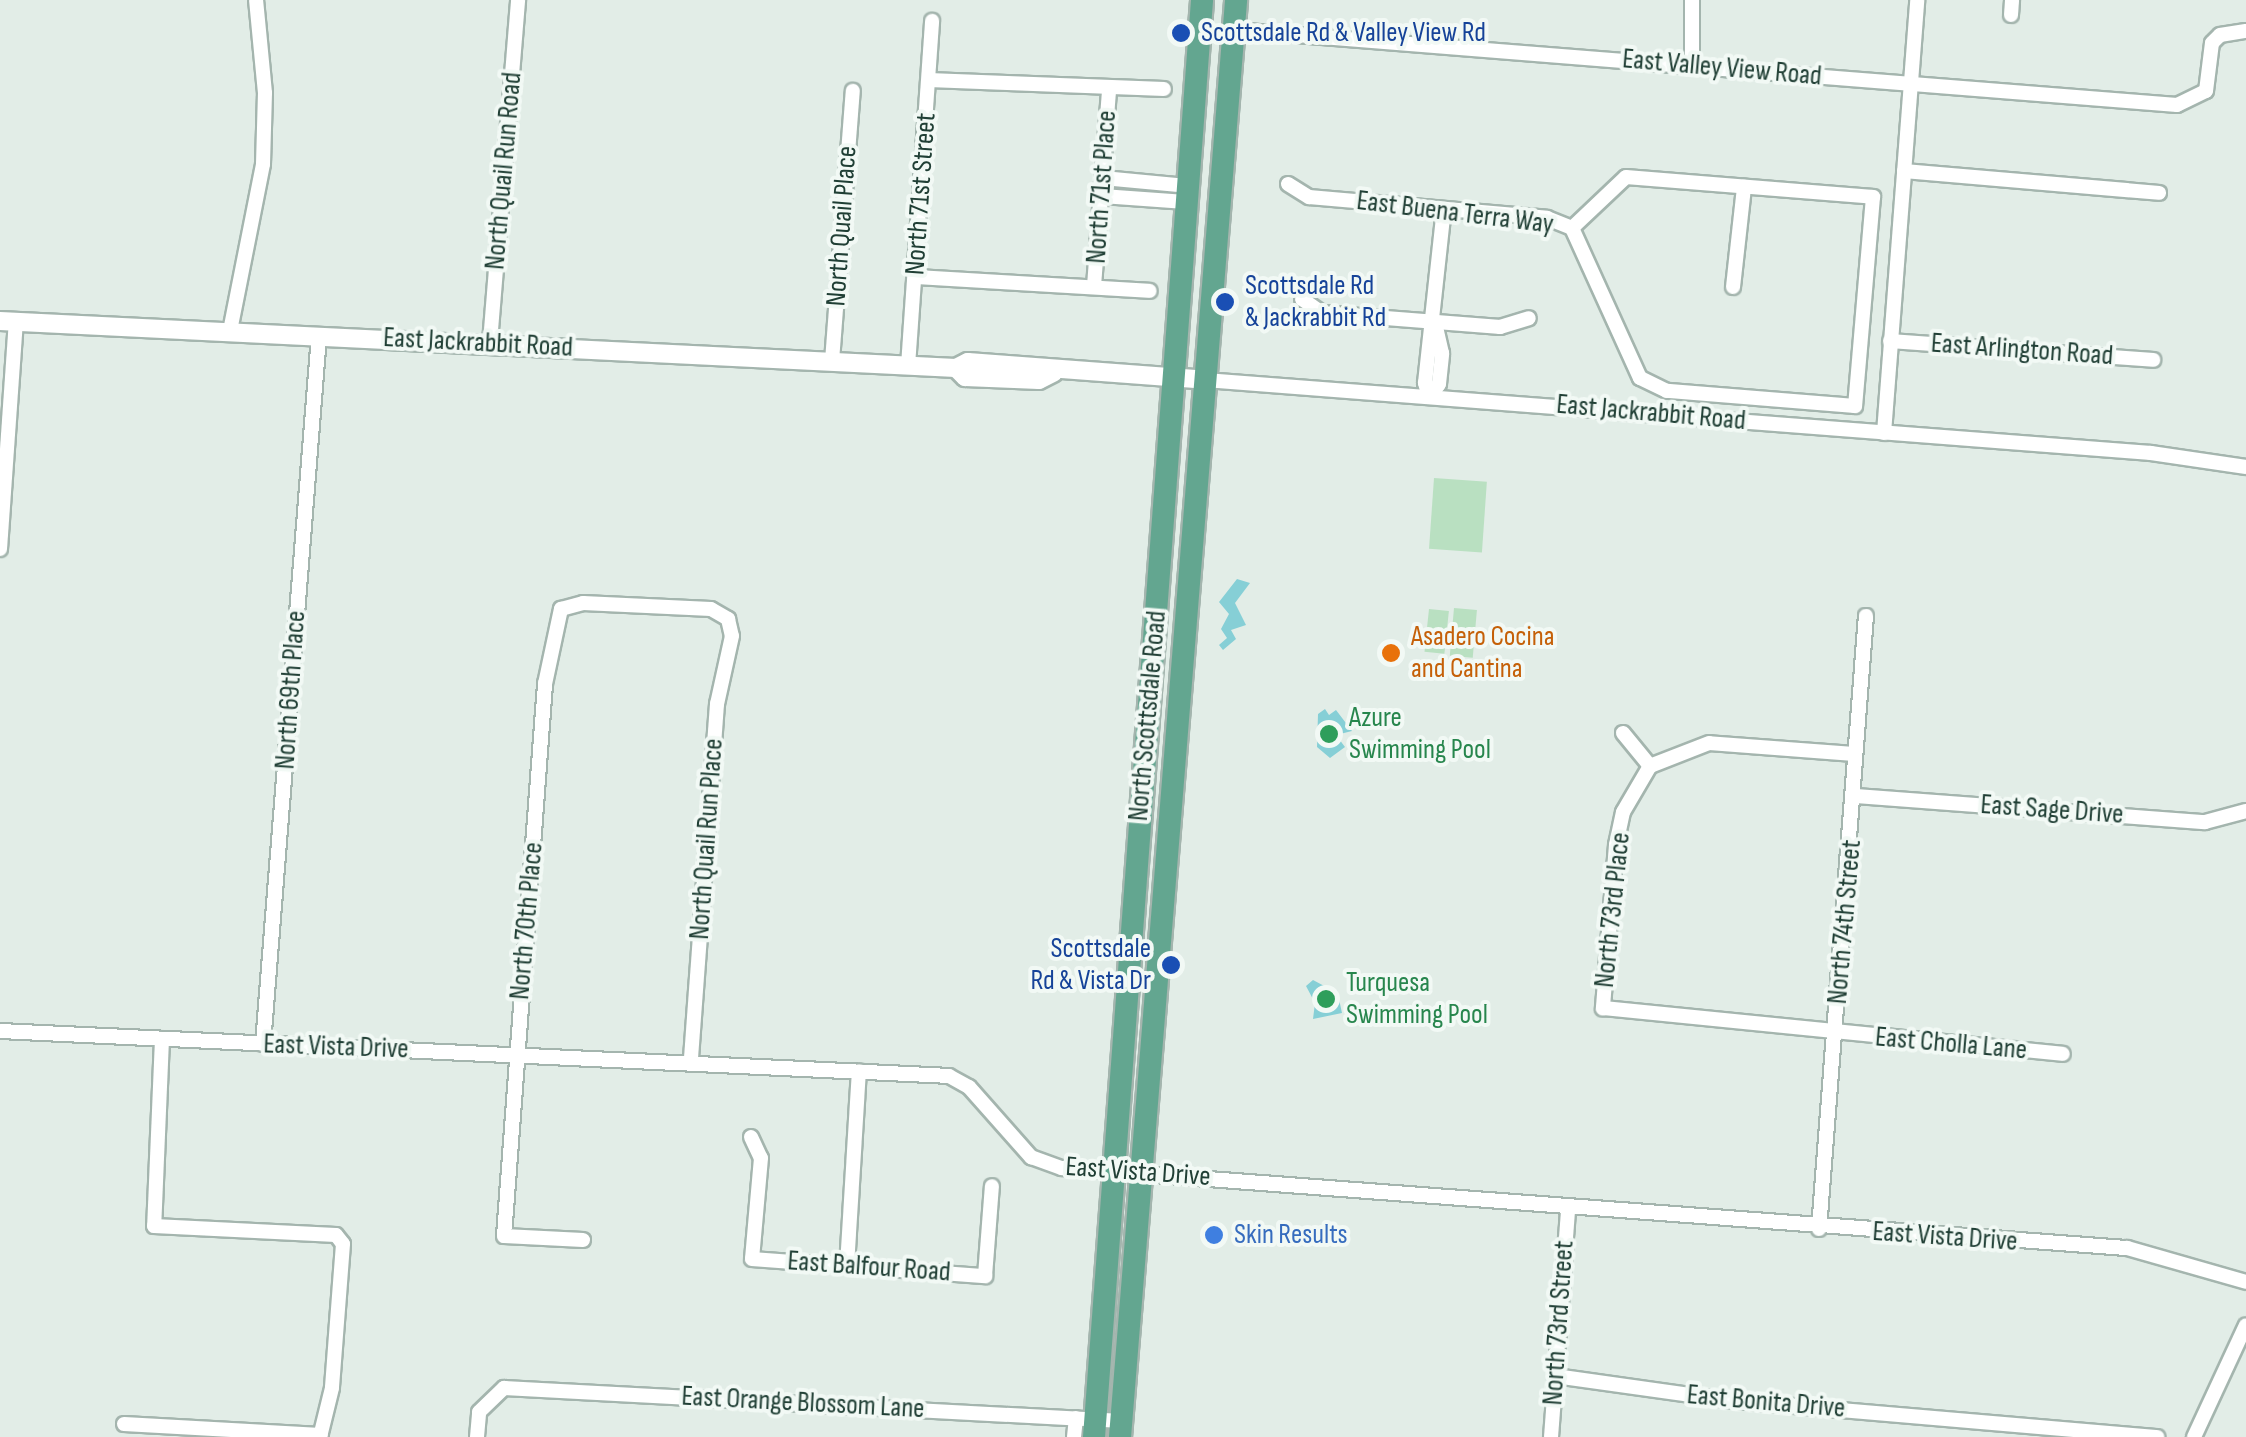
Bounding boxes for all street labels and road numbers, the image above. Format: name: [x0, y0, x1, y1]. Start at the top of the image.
street label: East Valley View Road: [1621, 43, 1823, 93]
street label: North Quail Run Road: [479, 71, 529, 271]
street label: North 71st Place: [1080, 109, 1124, 265]
street label: North 71st Street: [899, 112, 943, 276]
street label: North Quail Place: [820, 145, 864, 307]
street label: East Buena Terra Way: [1355, 184, 1555, 242]
street label: East Jackrabbit Road: [382, 321, 574, 365]
street label: East Arlington Road: [1930, 327, 2114, 373]
street label: East Jackrabbit Road: [1555, 388, 1747, 438]
street label: North 69th Place: [269, 609, 313, 771]
street label: North Scottsdale Road: [1122, 610, 1174, 822]
street label: North Quail Run Place: [683, 737, 731, 941]
street label: East Sage Drive: [1979, 788, 2125, 832]
street label: North 73rd Place: [1588, 831, 1638, 989]
street label: North 74th Street: [1821, 838, 1869, 1006]
street label: North 70th Place: [503, 841, 551, 1001]
street label: East Cholla Lane: [1874, 1021, 2028, 1067]
street label: East Vista Drive: [263, 1028, 409, 1066]
street label: East Vista Drive: [1064, 1150, 1212, 1194]
street label: East Vista Drive: [1871, 1215, 2019, 1259]
street label: North 73rd Street: [1536, 1240, 1582, 1406]
street label: East Balfour Road: [786, 1245, 952, 1289]
street label: East Bonita Drive: [1685, 1378, 1847, 1426]
street label: East Orange Blossom Lane: [681, 1380, 925, 1426]

